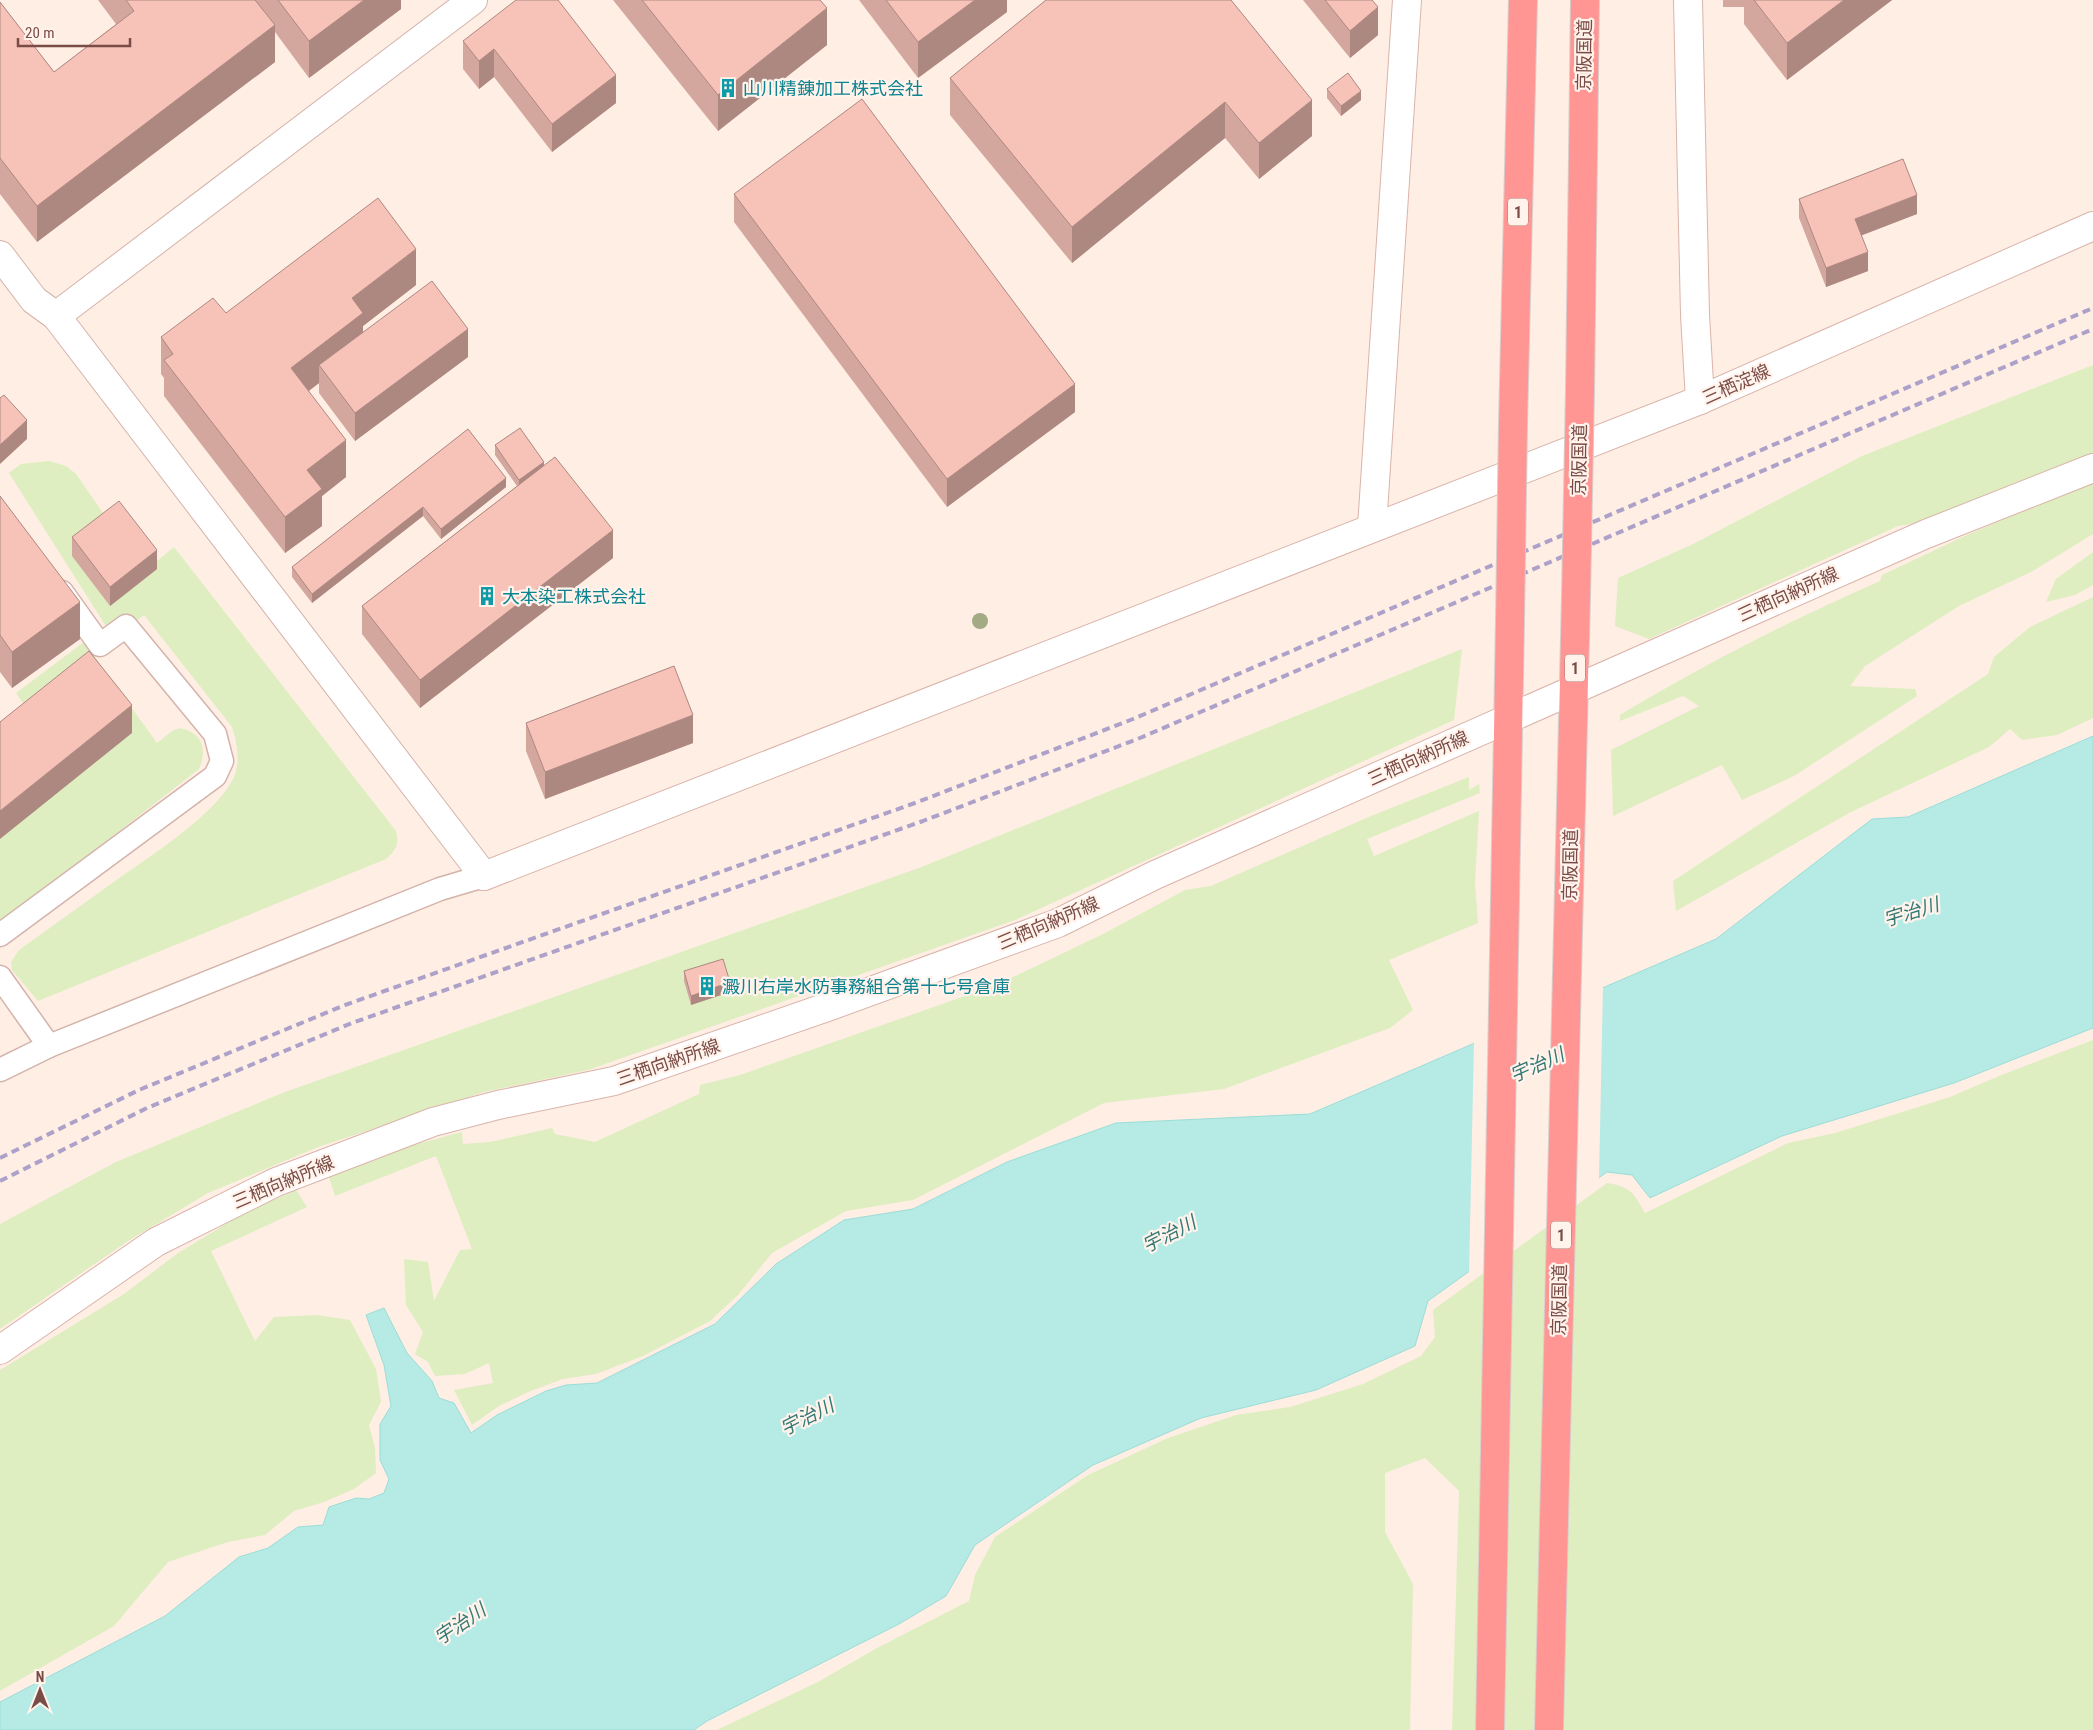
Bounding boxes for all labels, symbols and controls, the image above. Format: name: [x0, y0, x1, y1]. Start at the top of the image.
scale bar: [18, 15, 130, 47]
street label: 京阪国道: [1573, 19, 1595, 91]
text: 20 m: [25, 24, 55, 42]
building icon: 山川精錬加工株式会社: [717, 77, 739, 99]
place label: 山川精錬加工株式会社: [743, 78, 923, 99]
road number: 1: [1508, 198, 1528, 226]
street label: 三栖淀線: [1699, 360, 1773, 408]
street label: 京阪国道: [1568, 424, 1590, 496]
street label: 三栖向納所線: [1734, 562, 1842, 626]
building icon: 大本染工株式会社: [476, 585, 498, 607]
place label: 大本染工株式会社: [502, 586, 646, 607]
road number: 1: [1565, 654, 1585, 681]
street label: 三栖向納所線: [1364, 726, 1472, 790]
street label: 京阪国道: [1559, 829, 1581, 901]
street label: 三栖向納所線: [994, 892, 1102, 954]
water label: 宇治川: [1880, 892, 1944, 931]
building icon: 澱川右岸水防事務組合第十七号倉庫: [696, 975, 718, 997]
place label: 澱川右岸水防事務組合第十七号倉庫: [722, 976, 1010, 997]
street label: 三栖向納所線: [614, 1034, 722, 1090]
water label: 宇治川: [1506, 1042, 1570, 1087]
street label: 三栖向納所線: [229, 1151, 337, 1213]
water label: 宇治川: [1138, 1210, 1201, 1257]
road number: 1: [1551, 1222, 1571, 1248]
street label: 京阪国道: [1548, 1264, 1570, 1336]
water label: 宇治川: [776, 1393, 839, 1440]
water label: 宇治川: [430, 1597, 492, 1649]
north arrow: [15, 1665, 65, 1715]
text: N: [36, 1669, 44, 1685]

